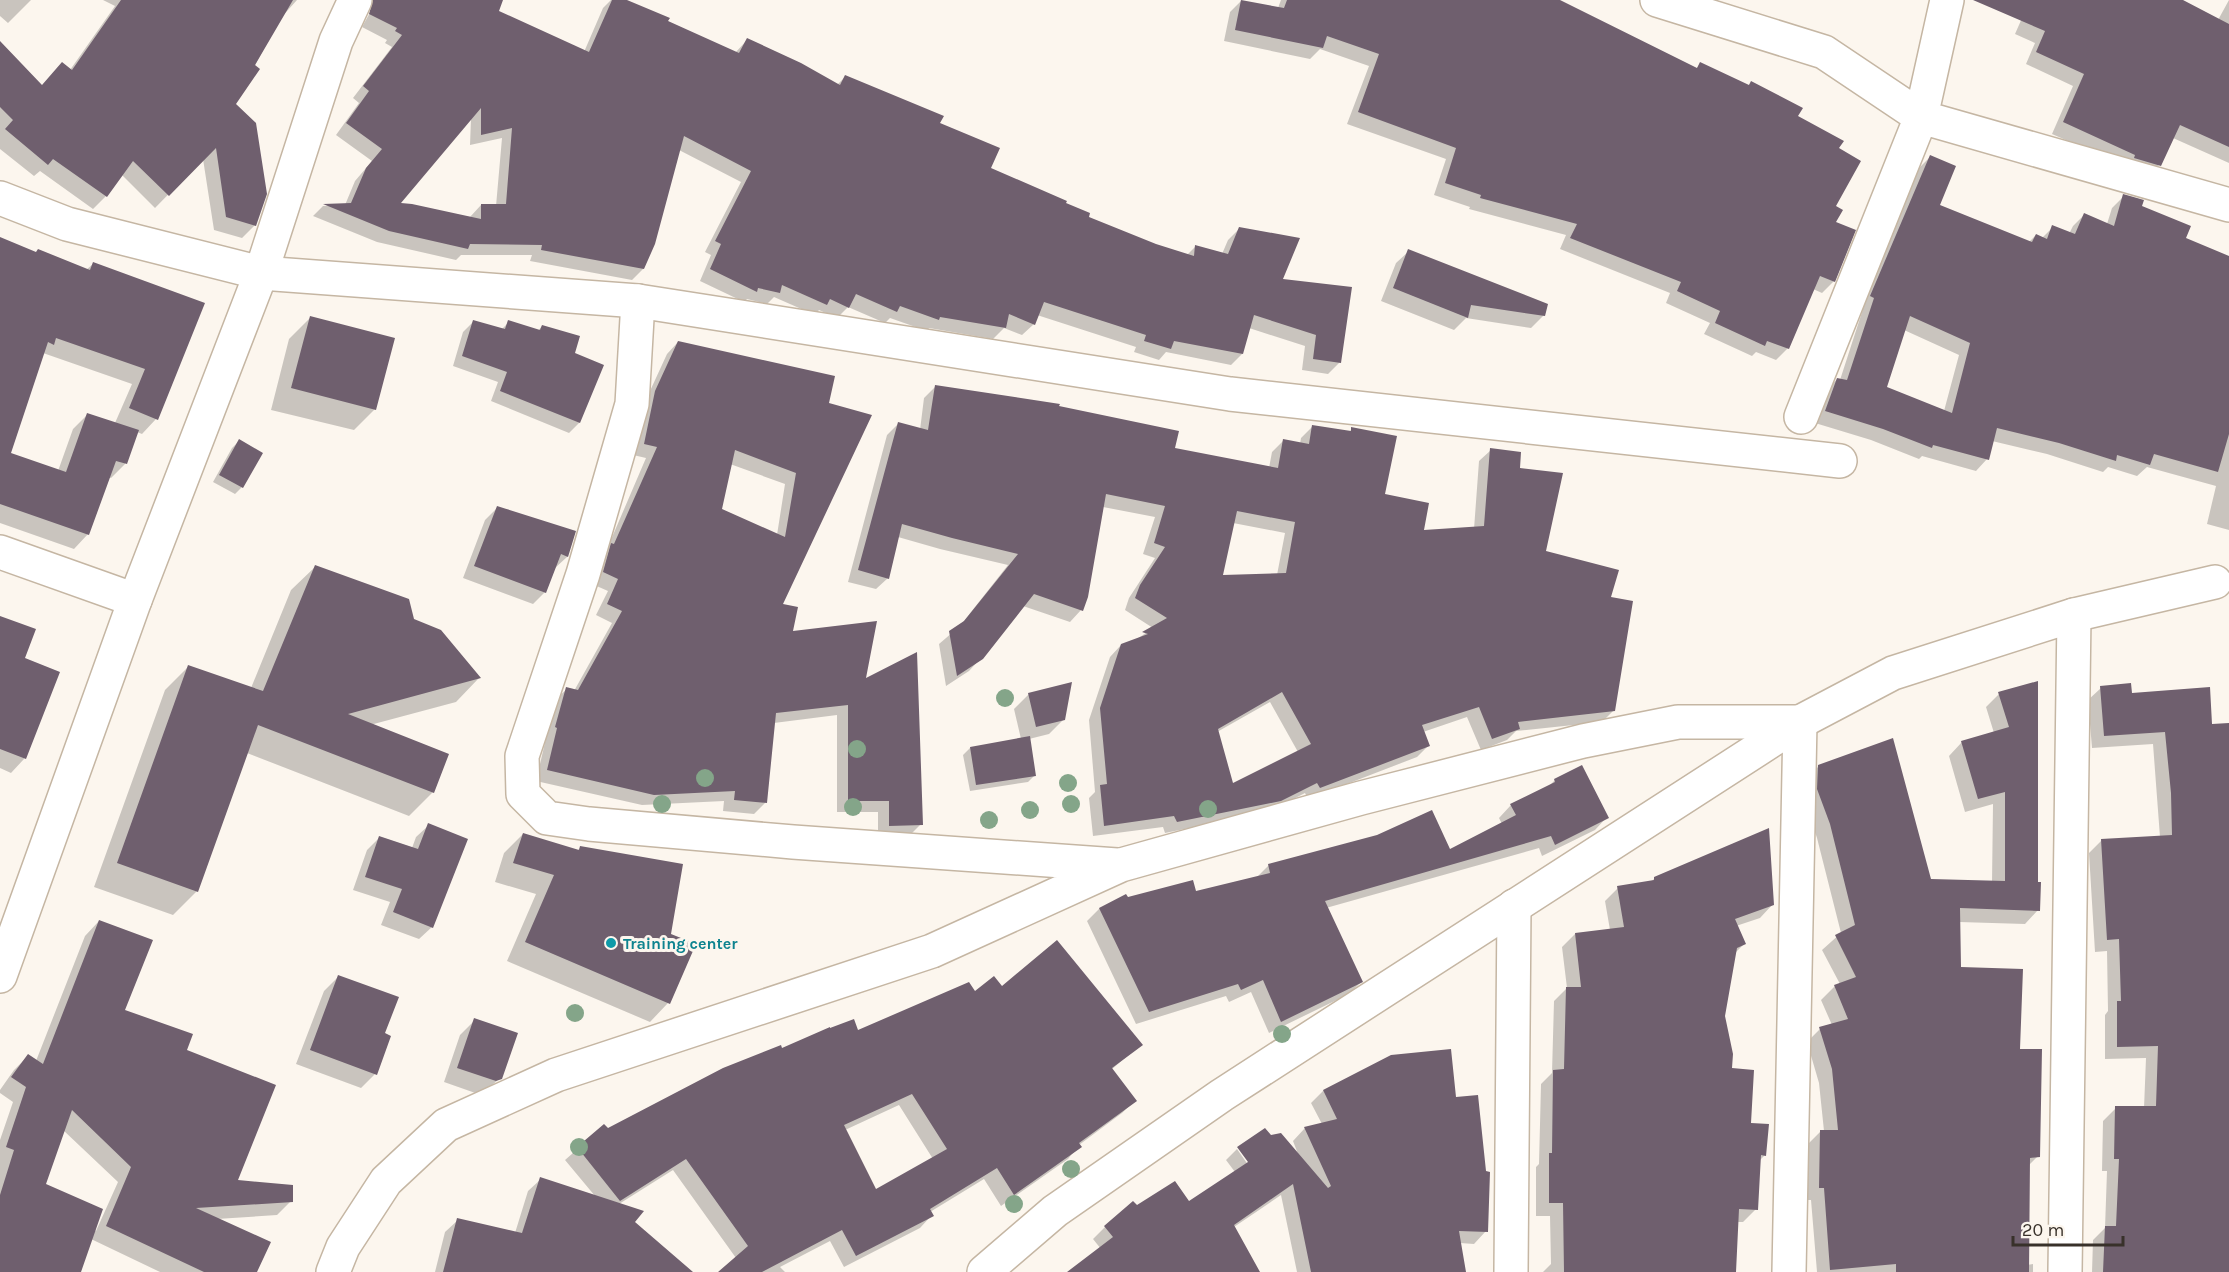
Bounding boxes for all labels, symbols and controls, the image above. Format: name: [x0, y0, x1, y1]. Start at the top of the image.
place label: Training center: [623, 934, 738, 953]
marker: Training center: [604, 936, 618, 950]
scale bar: [2013, 1209, 2122, 1247]
text: 20 m: [2022, 1219, 2064, 1241]

